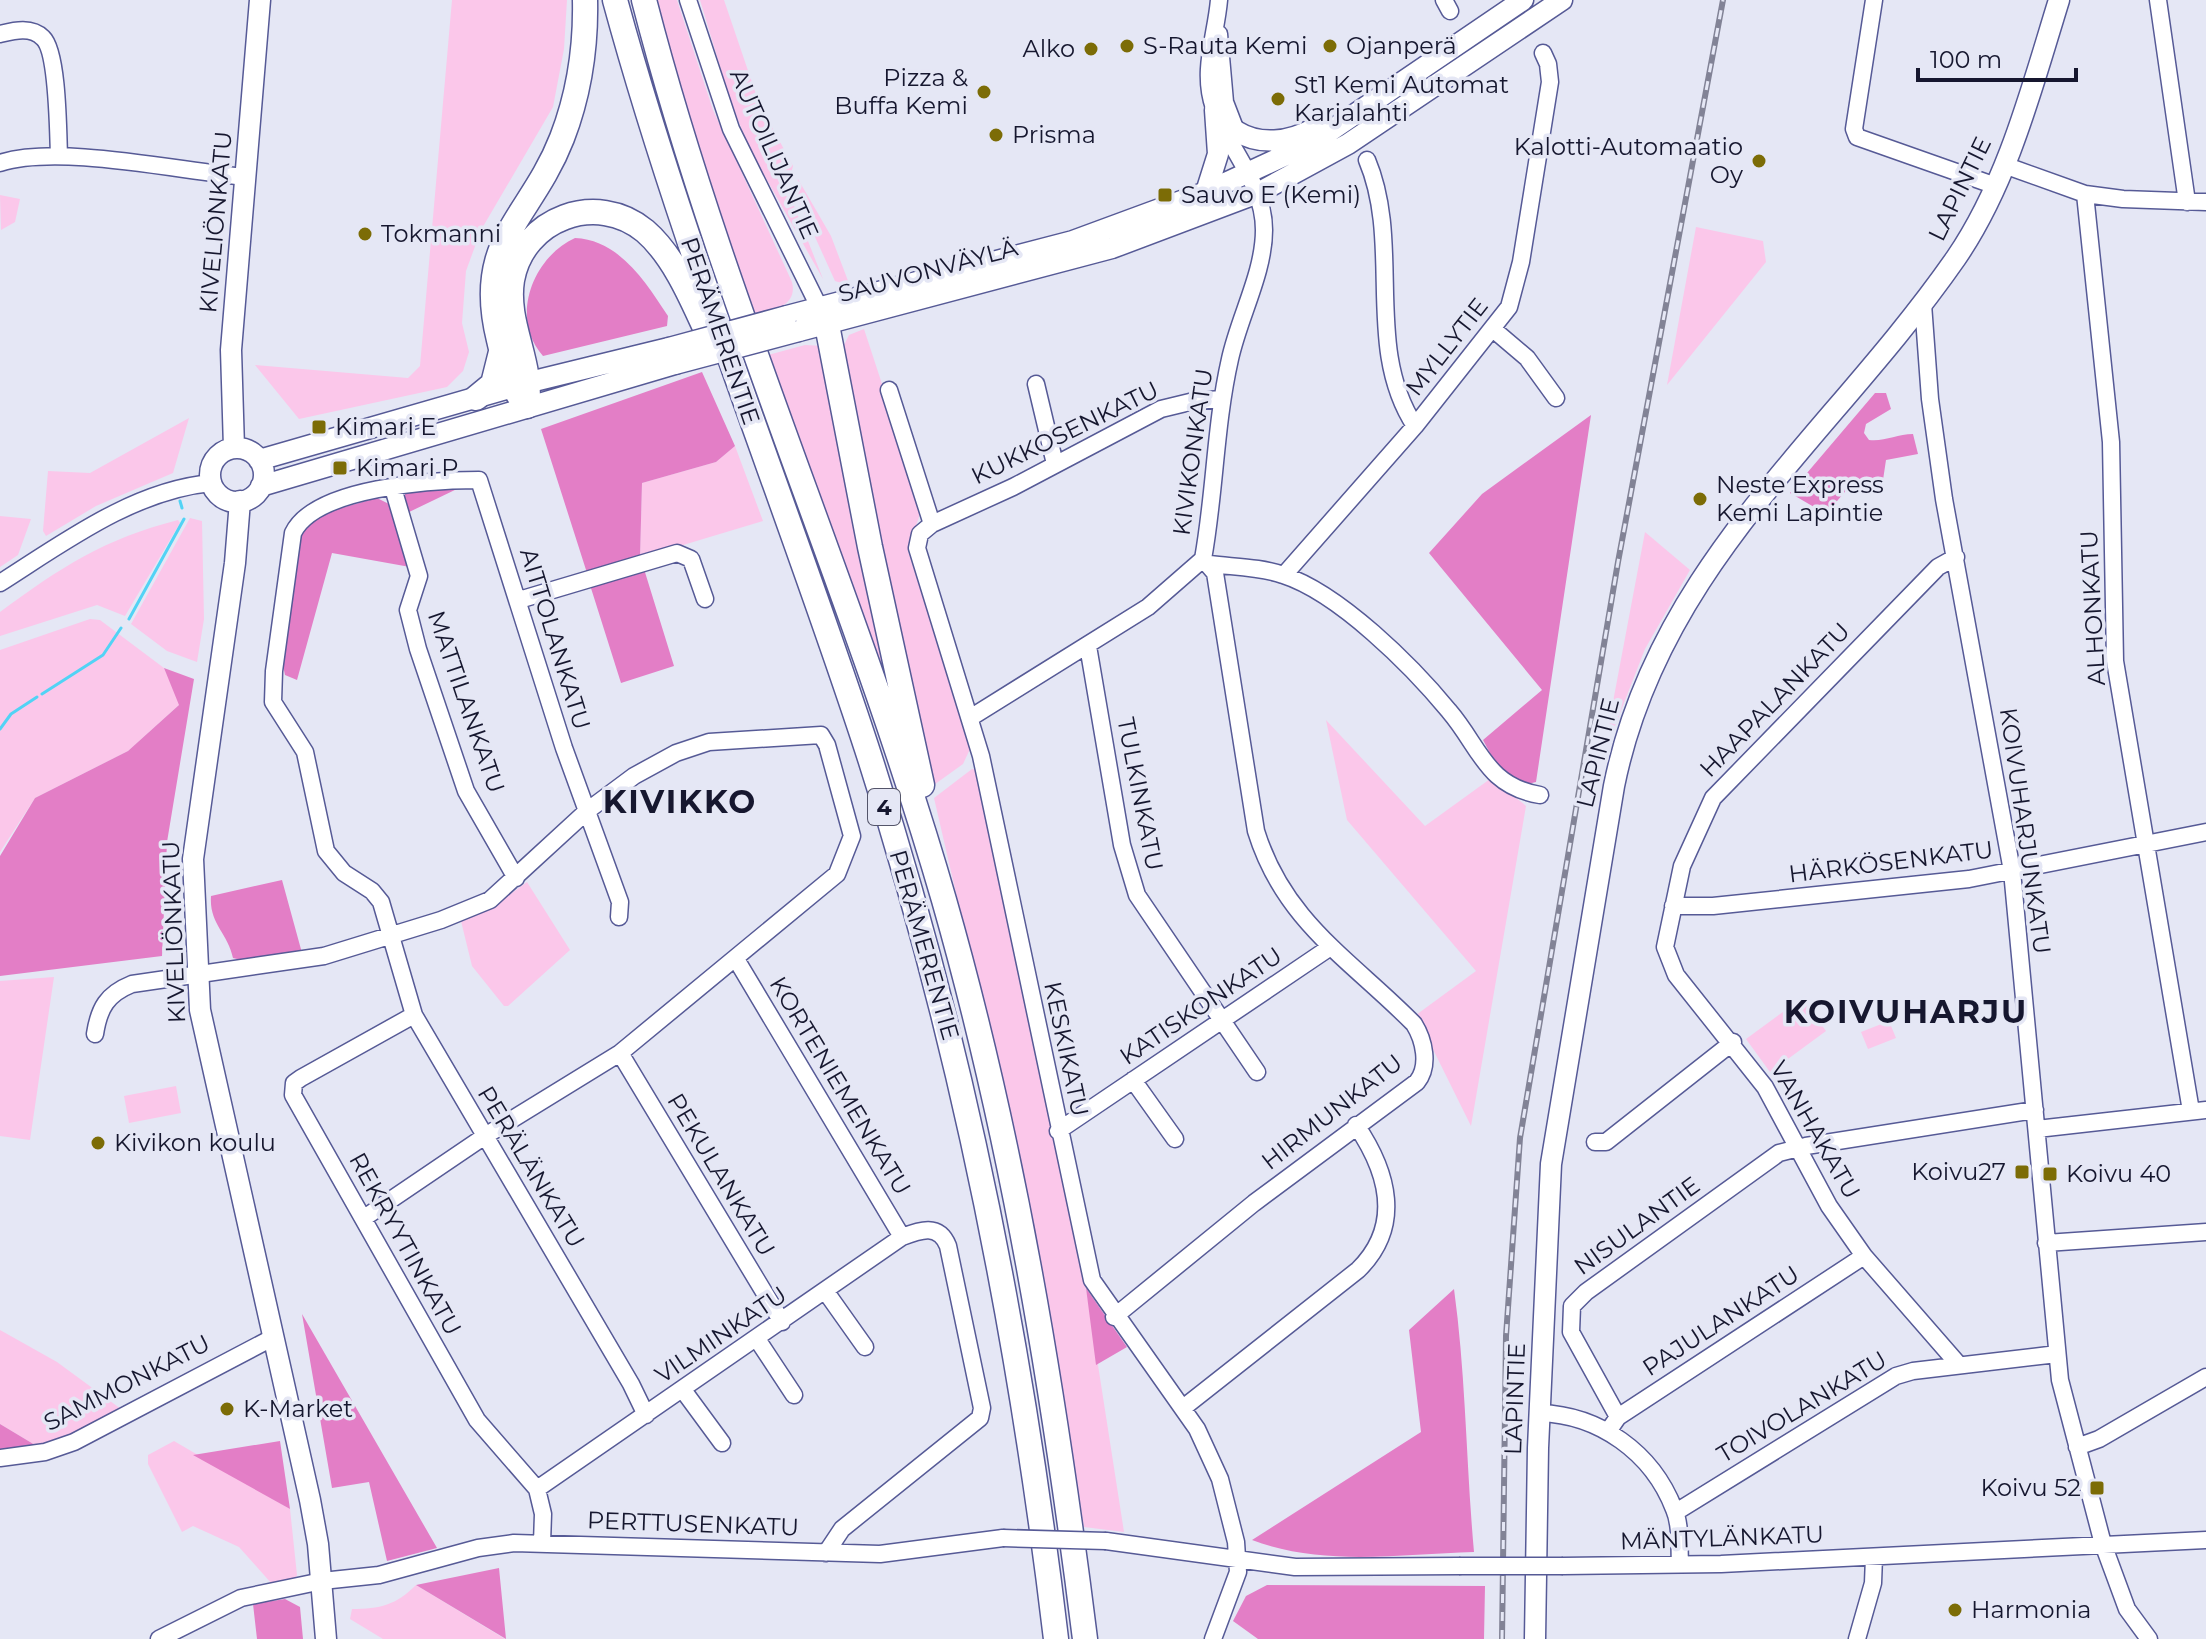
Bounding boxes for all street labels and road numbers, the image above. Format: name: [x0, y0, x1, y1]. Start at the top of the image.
street label: AUTOILIJANTIE: [724, 64, 825, 243]
street label: KIVELIÖNKATU: [193, 130, 238, 314]
street label: LAPINTIE: [1922, 132, 1997, 246]
street label: SAUVONVÄYLÄ: [835, 232, 1021, 308]
street label: PERÄMERENTIE: [675, 233, 766, 428]
street label: MYLLYTIE: [1399, 292, 1494, 401]
street label: KIVIKONKATU: [1166, 366, 1219, 537]
street label: KUKKOSENKATU: [966, 375, 1163, 490]
street label: ALHONKATU: [2074, 530, 2111, 687]
street label: AITTOLANKATU: [514, 545, 597, 733]
street label: MATTILANKATU: [422, 607, 511, 797]
street label: HAAPALANKATU: [1694, 616, 1856, 783]
street label: LAPINTIE: [1570, 695, 1625, 811]
street label: KOIVUHARJUNKATU: [1994, 706, 2057, 956]
street label: TULKINKATU: [1111, 715, 1170, 873]
road number: 4: [868, 789, 900, 825]
street label: HÄRKÖSENKATU: [1787, 835, 1995, 888]
street label: KIVELIÖNKATU: [156, 840, 191, 1024]
street label: PERÄMERENTIE: [883, 846, 966, 1043]
street label: KATISKONKATU: [1114, 941, 1287, 1071]
street label: KORTENIEMENKATU: [764, 971, 917, 1200]
street label: KESKIKATU: [1038, 979, 1095, 1119]
street label: HIRMUNKATU: [1255, 1048, 1408, 1176]
street label: VANHAKATU: [1764, 1056, 1867, 1204]
street label: PERÄLÄNKATU: [472, 1081, 591, 1253]
street label: PEKULANKATU: [661, 1088, 781, 1261]
street label: REKRYYTINKATU: [343, 1147, 468, 1340]
street label: NISULANTIE: [1568, 1170, 1705, 1281]
street label: PAJULANKATU: [1637, 1259, 1804, 1382]
street label: VILMINKATU: [649, 1280, 792, 1389]
street label: SAMMONKATU: [39, 1328, 215, 1437]
street label: LAPINTIE: [1498, 1342, 1531, 1456]
street label: TOIVOLANKATU: [1712, 1344, 1892, 1469]
street label: PERTTUSENKATU: [586, 1505, 800, 1542]
street label: MÄNTYLÄNKATU: [1619, 1519, 1825, 1556]

